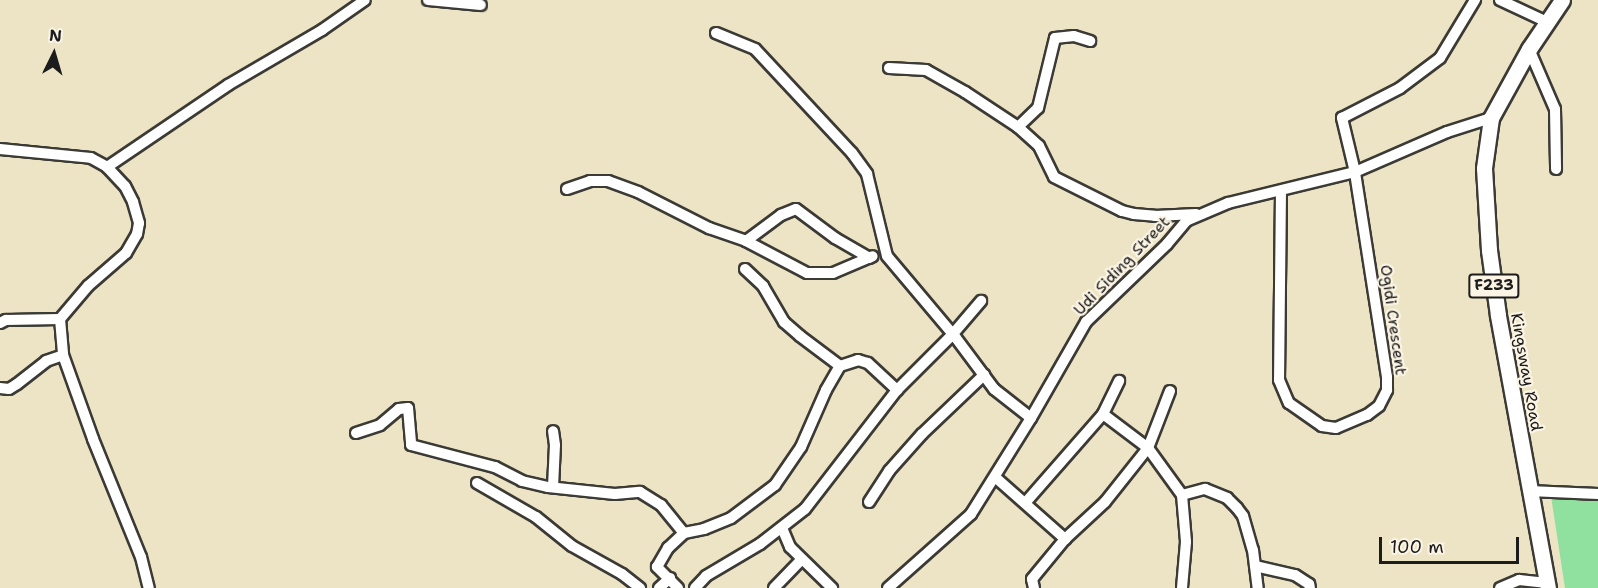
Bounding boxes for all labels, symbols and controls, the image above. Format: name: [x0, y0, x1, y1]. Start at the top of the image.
north arrow: [24, 24, 84, 84]
text: N: [48, 25, 63, 47]
street label: Udi Siding Street: [1070, 213, 1174, 319]
street label: Ogidi Crescent: [1376, 264, 1410, 376]
road number: F233: [1467, 274, 1521, 298]
street label: Kingsway Road: [1506, 311, 1546, 433]
scale bar: [1382, 525, 1522, 563]
text: 100 m: [1390, 535, 1444, 559]

